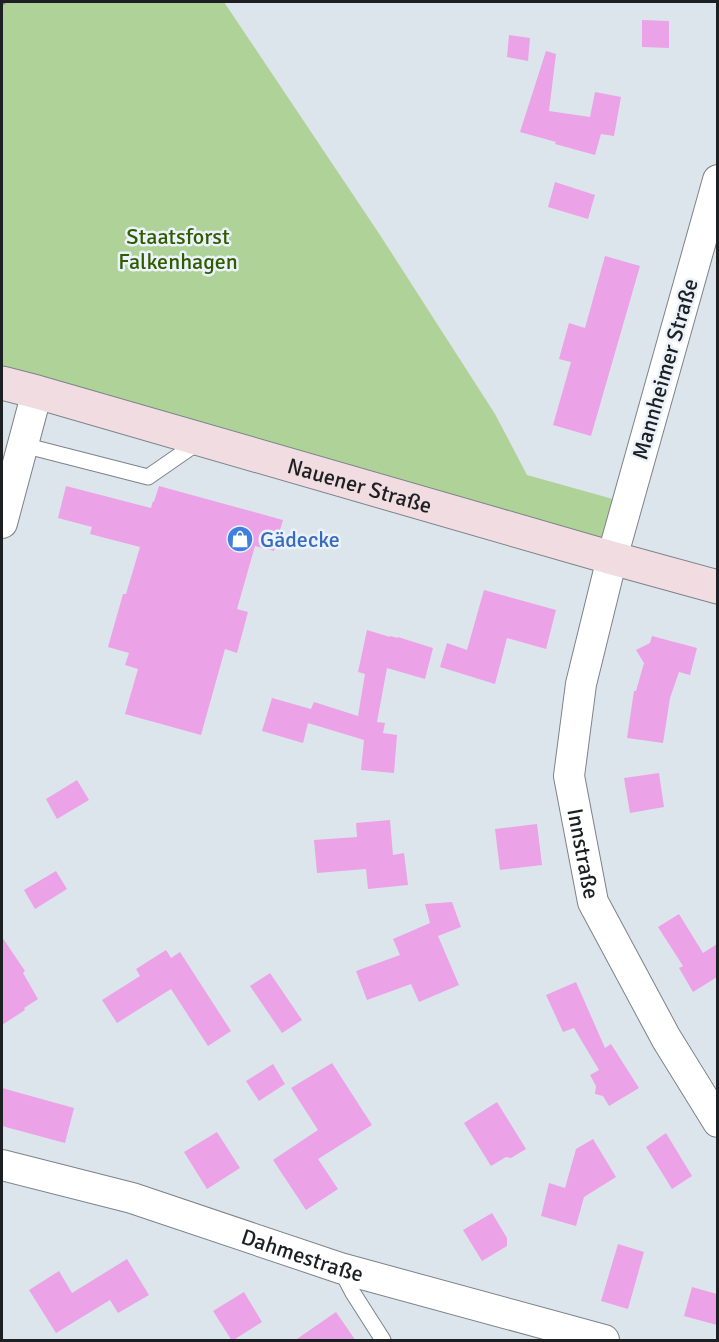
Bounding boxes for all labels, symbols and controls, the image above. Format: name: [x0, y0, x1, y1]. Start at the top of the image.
park label: Staatsforst Falkenhagen: [118, 223, 238, 275]
street label: Mannheimer Straße: [626, 275, 704, 463]
street label: Nauener Straße: [284, 452, 435, 519]
shop icon: Gädecke: [225, 524, 255, 554]
place label: Gädecke: [260, 526, 340, 553]
street label: Innstraße: [562, 806, 606, 901]
street label: Dahmestraße: [238, 1222, 367, 1287]

